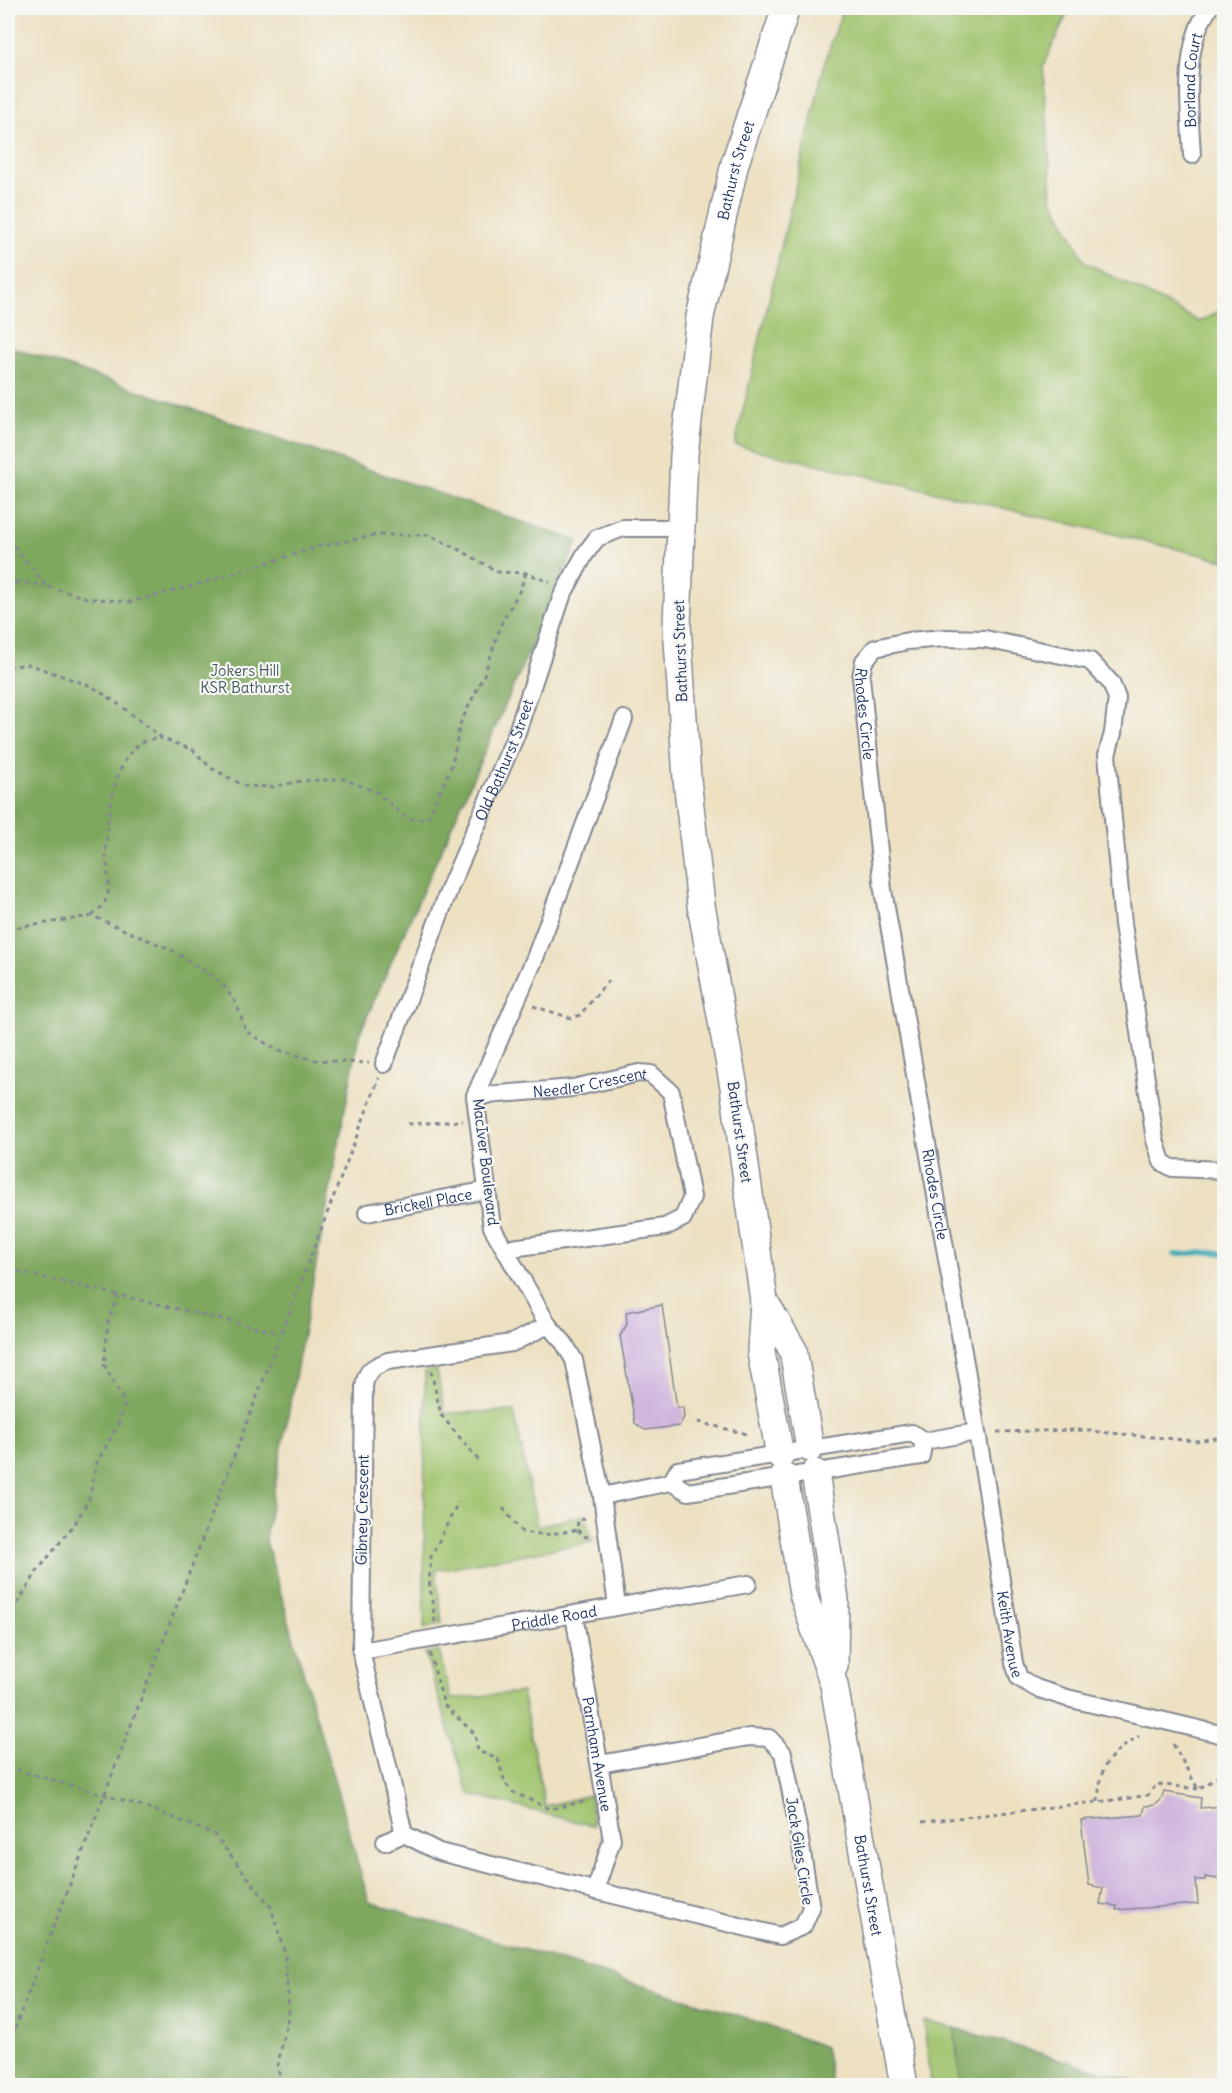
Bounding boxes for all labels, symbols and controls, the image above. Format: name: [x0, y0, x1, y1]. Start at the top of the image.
street label: Borland Court: [1179, 30, 1206, 128]
street label: Bathurst Street: [713, 118, 758, 222]
street label: Bathurst Street: [669, 599, 691, 703]
park label: Jokers Hill KSR Bathurst: [200, 661, 290, 697]
street label: Rhodes Circle: [851, 666, 879, 761]
street label: Old Bathurst Street: [470, 697, 537, 824]
street label: Needler Crescent: [532, 1063, 648, 1101]
street label: Bathurst Street: [723, 1080, 757, 1184]
street label: MacIver Boulevard: [469, 1097, 503, 1227]
street label: Rhodes Circle: [919, 1147, 953, 1241]
street label: Brickell Place: [382, 1184, 474, 1219]
street label: Gibney Crescent: [352, 1454, 372, 1566]
street label: Keith Avenue: [993, 1589, 1028, 1680]
street label: Priddle Road: [510, 1601, 598, 1634]
street label: Parnham Avenue: [578, 1695, 617, 1813]
street label: Jack Giles Circle: [782, 1796, 818, 1906]
street label: Bathurst Street: [851, 1833, 887, 1937]

